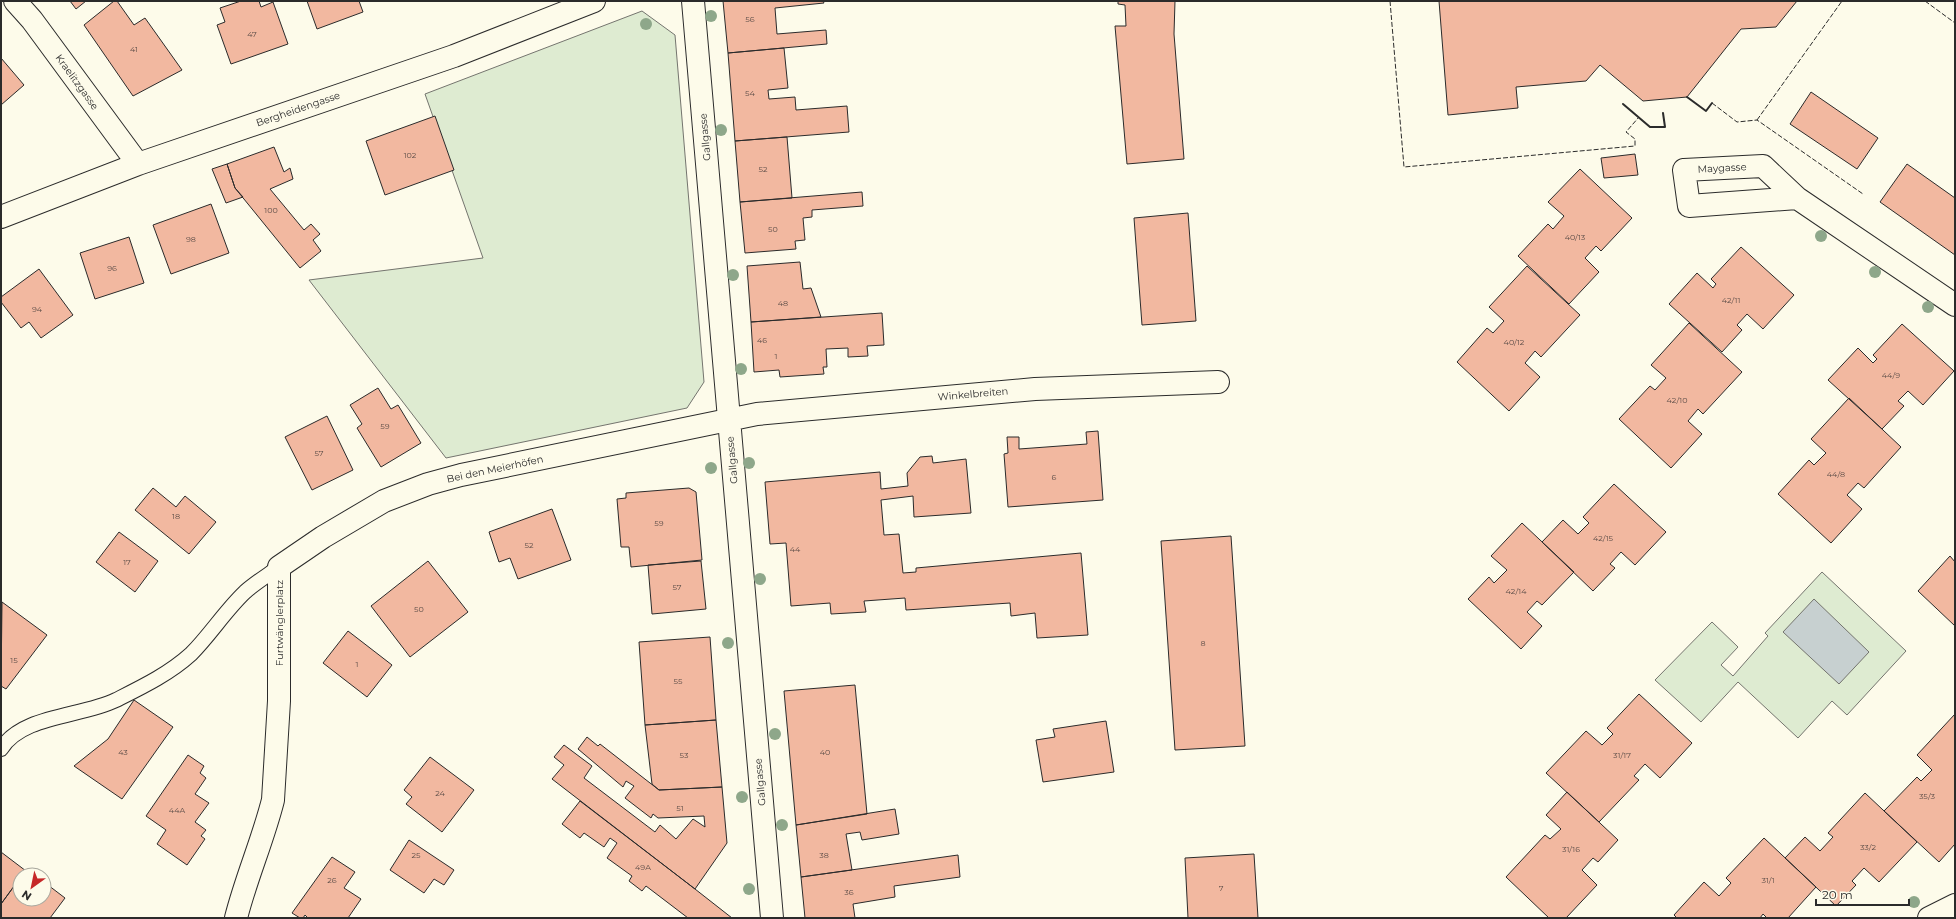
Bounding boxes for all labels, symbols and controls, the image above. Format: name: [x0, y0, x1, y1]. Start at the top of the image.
house number: 56: [745, 14, 755, 24]
house number: 47: [247, 29, 257, 39]
house number: 41: [130, 44, 138, 54]
street label: Kraelitzgasse: [52, 52, 102, 112]
house number: 54: [745, 88, 756, 98]
street label: Bergheidengasse: [254, 89, 342, 129]
street label: Gallgasse: [696, 113, 714, 161]
house number: 102: [404, 150, 417, 160]
street label: Maygasse: [1697, 160, 1747, 176]
house number: 52: [758, 164, 768, 174]
house number: 100: [264, 205, 278, 215]
house number: 50: [768, 224, 778, 234]
house number: 40/13: [1565, 232, 1586, 242]
house number: 98: [186, 234, 196, 244]
house number: 96: [107, 263, 117, 273]
house number: 42/11: [1722, 295, 1740, 305]
house number: 48: [778, 298, 788, 308]
house number: 94: [32, 304, 43, 314]
house number: 46: [757, 335, 767, 345]
house number: 40/12: [1504, 337, 1525, 347]
house number: 1: [775, 351, 777, 361]
house number: 44/9: [1882, 370, 1900, 380]
street label: Winkelbreiten: [937, 384, 1009, 404]
house number: 42/10: [1667, 395, 1688, 405]
house number: 59: [380, 421, 390, 431]
street label: Gallgasse: [723, 436, 741, 484]
house number: 57: [314, 448, 324, 458]
street label: Bei den Meierhöfen: [445, 452, 545, 486]
house number: 44/8: [1827, 469, 1845, 479]
house number: 6: [1052, 472, 1057, 482]
house number: 18: [172, 511, 180, 521]
house number: 59: [654, 518, 664, 528]
house number: 42/15: [1593, 533, 1614, 543]
house number: 52: [524, 540, 534, 550]
house number: 44: [790, 544, 801, 554]
house number: 17: [123, 557, 131, 567]
street label: Furtwänglerplatz: [273, 580, 286, 666]
house number: 57: [672, 582, 682, 592]
house number: 42/14: [1506, 586, 1527, 596]
house number: 50: [414, 604, 424, 614]
house number: 8: [1200, 638, 1206, 648]
house number: 15: [10, 655, 18, 665]
house number: 1: [356, 659, 358, 669]
house number: 55: [673, 676, 683, 686]
house number: 43: [118, 747, 128, 757]
house number: 40: [820, 747, 830, 757]
house number: 53: [680, 750, 689, 760]
house number: 31/17: [1613, 750, 1631, 760]
street label: Gallgasse: [751, 758, 769, 806]
house number: 24: [435, 788, 446, 798]
house number: 35/3: [1919, 791, 1936, 801]
house number: 51: [676, 803, 684, 813]
house number: 44A: [169, 805, 185, 815]
house number: 33/2: [1860, 842, 1877, 852]
house number: 31/16: [1562, 844, 1580, 854]
house number: 25: [411, 850, 421, 860]
house number: 38: [819, 850, 829, 860]
house number: 49A: [635, 862, 651, 872]
north arrow: [12, 867, 52, 907]
house number: 26: [327, 875, 337, 885]
house number: 31/1: [1761, 875, 1775, 885]
scale bar: [1816, 881, 1909, 907]
house number: 7: [1219, 883, 1224, 893]
text: N: [19, 887, 34, 904]
house number: 36: [844, 887, 854, 897]
text: 20 m: [1822, 887, 1853, 902]

